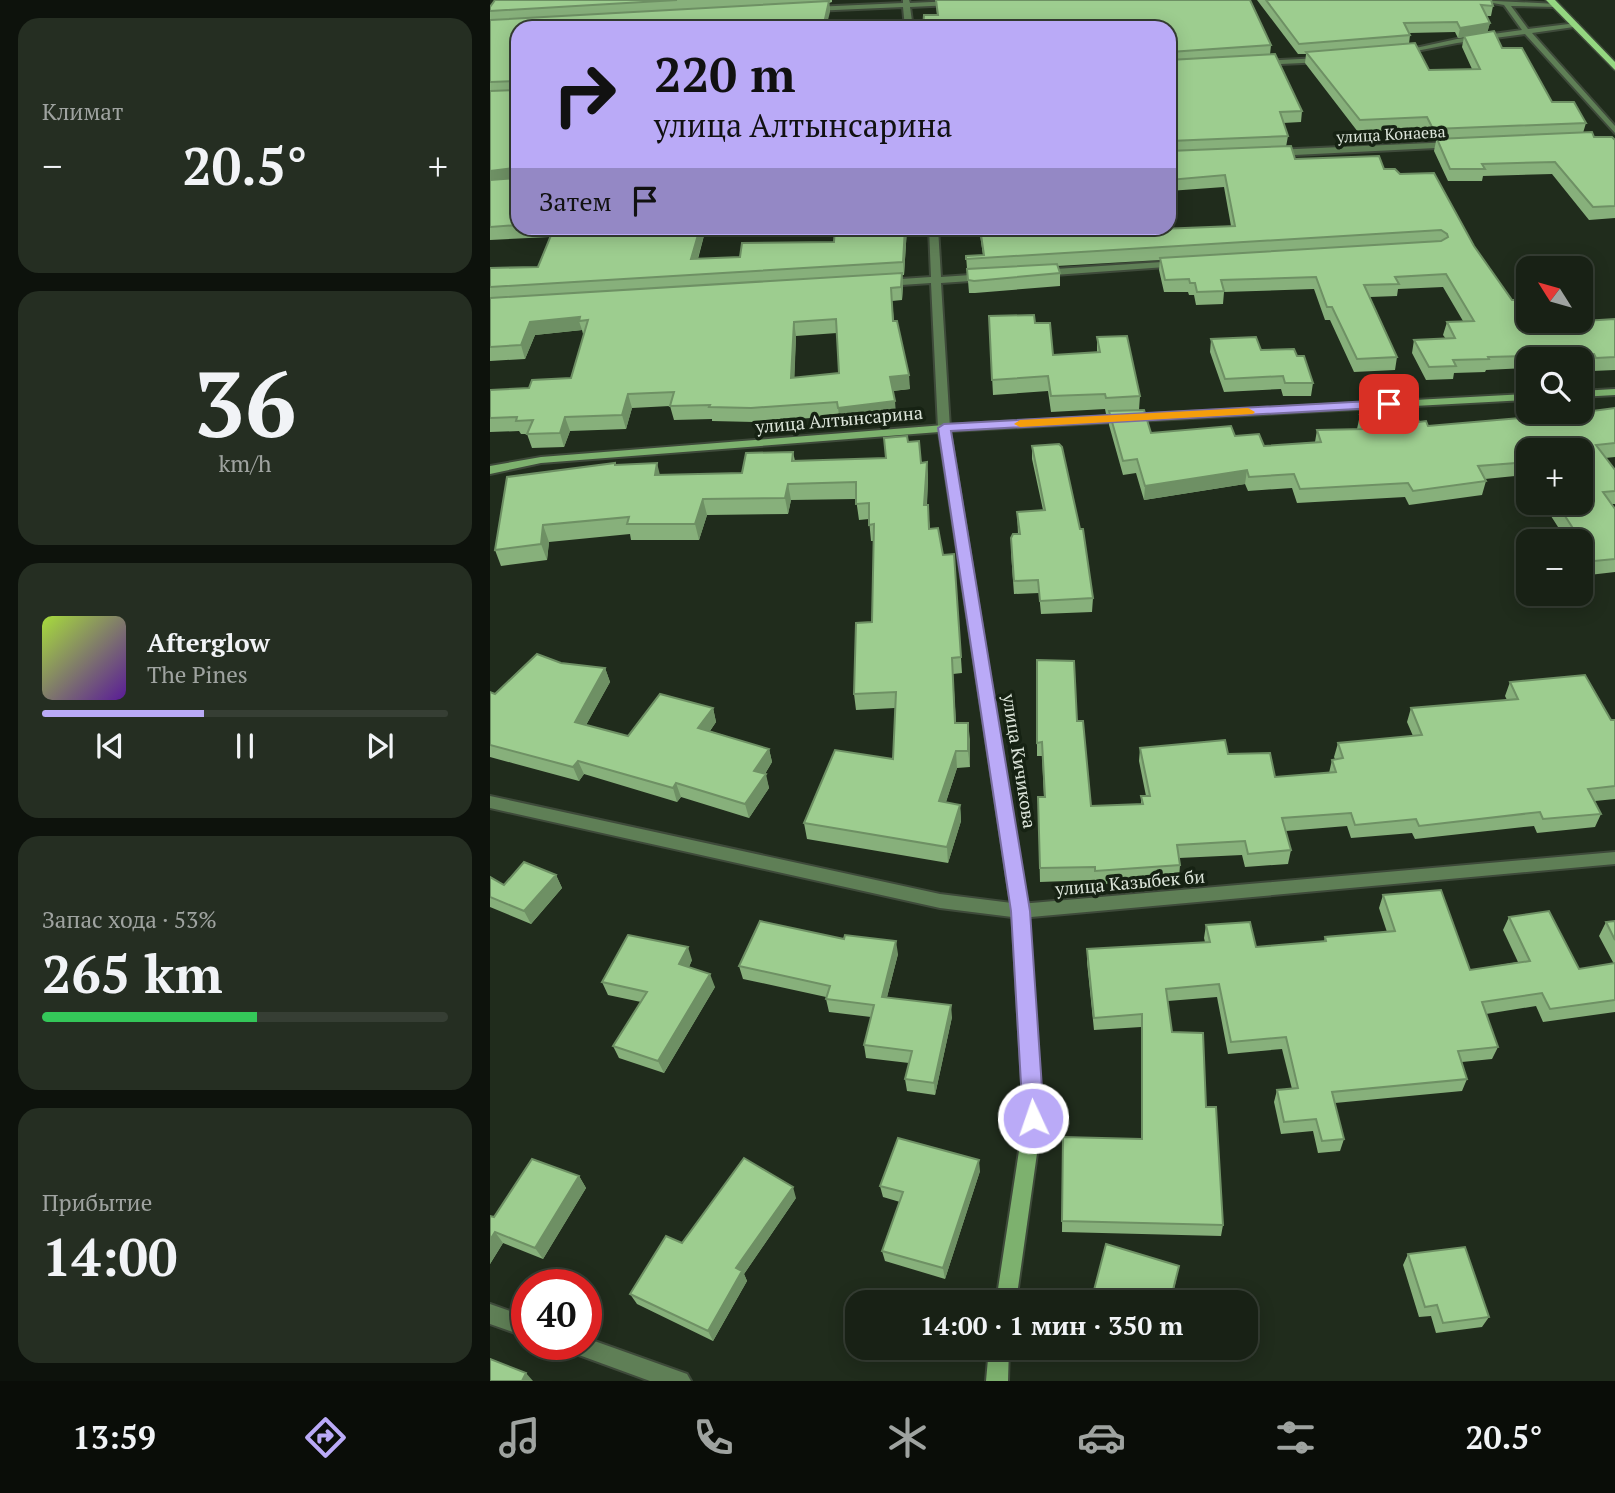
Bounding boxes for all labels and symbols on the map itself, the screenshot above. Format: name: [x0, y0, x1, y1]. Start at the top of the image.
street label: улица Конаева: [1335, 120, 1446, 148]
north arrow: [1516, 256, 1592, 332]
pin: [1359, 374, 1419, 434]
street label: улица Алтынсарина: [753, 400, 924, 438]
street label: улица Кичикова: [997, 691, 1042, 830]
street label: улица Казыбек би: [1053, 863, 1206, 901]
position arrow: [996, 1081, 1070, 1155]
speed limit sign: 40: [511, 1269, 602, 1360]

